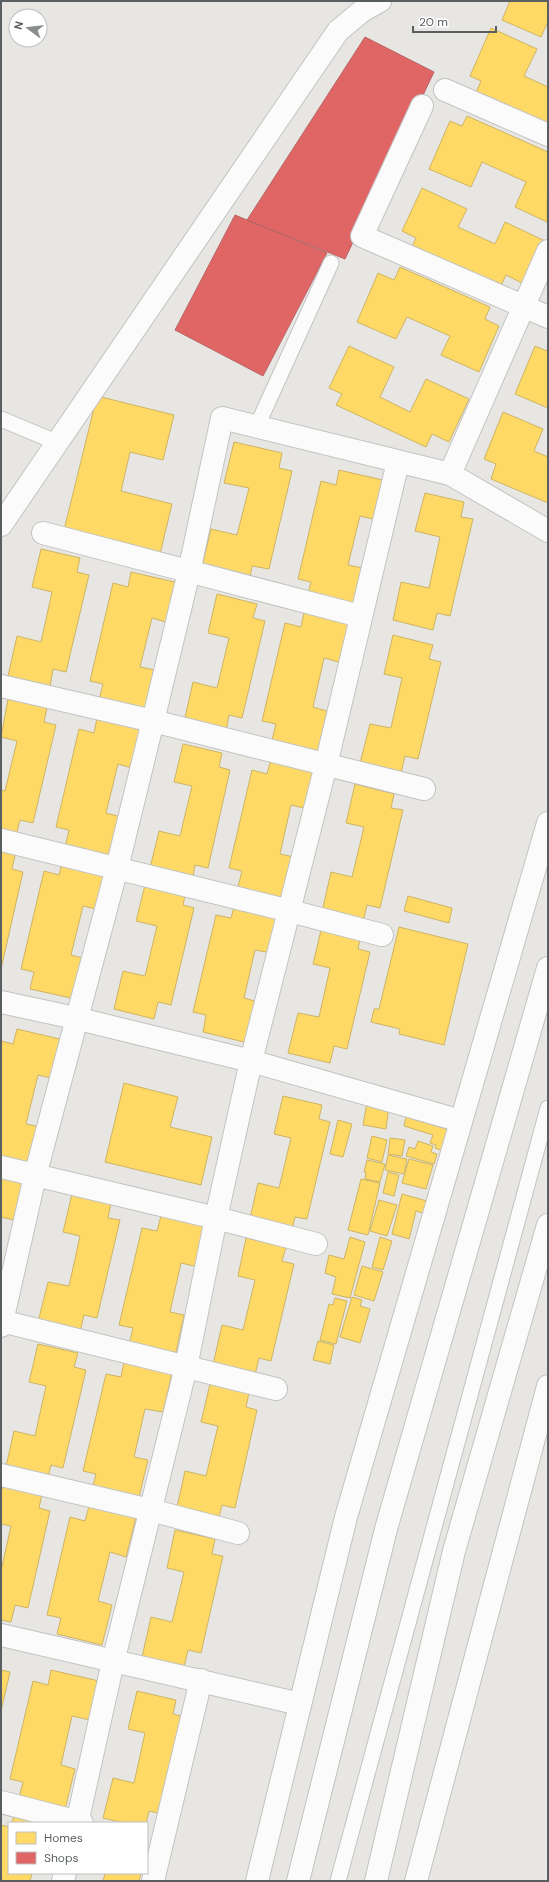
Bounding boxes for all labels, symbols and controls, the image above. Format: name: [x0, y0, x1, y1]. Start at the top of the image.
north arrow: [8, 8, 48, 48]
scale bar: [413, 8, 496, 34]
text: 20 m: [419, 14, 448, 30]
text: N: [11, 20, 26, 31]
legend: [8, 1822, 148, 1874]
text: Homes: [44, 1830, 83, 1846]
text: Shops: [44, 1850, 79, 1866]

